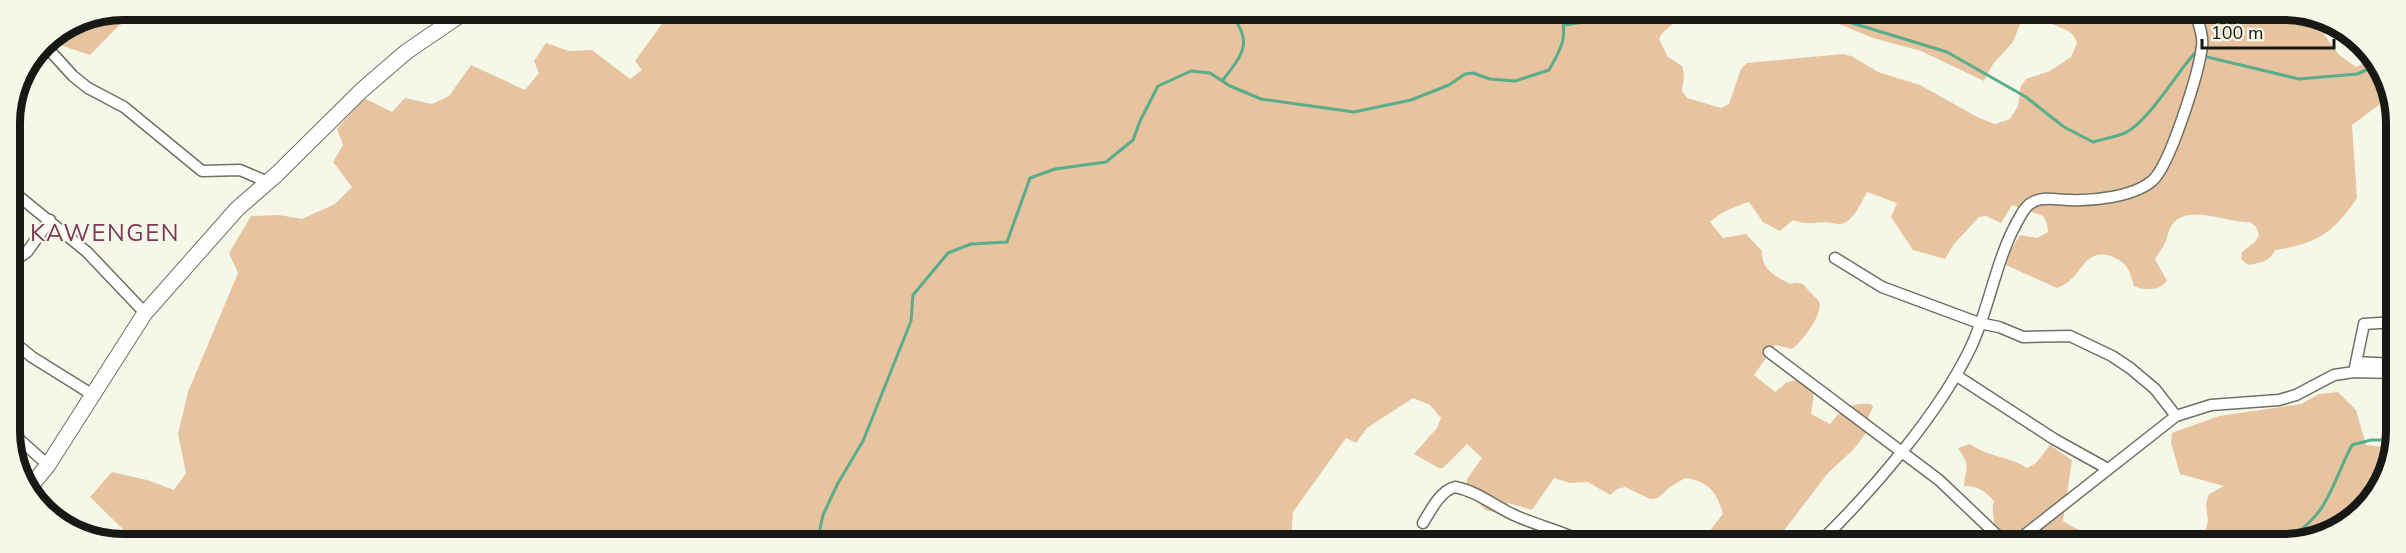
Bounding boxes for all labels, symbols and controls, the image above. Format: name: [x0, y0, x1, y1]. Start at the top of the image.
scale bar: [2202, 12, 2334, 50]
text: 100 m: [2211, 21, 2263, 45]
district label: KAWENGEN: [30, 217, 180, 249]

